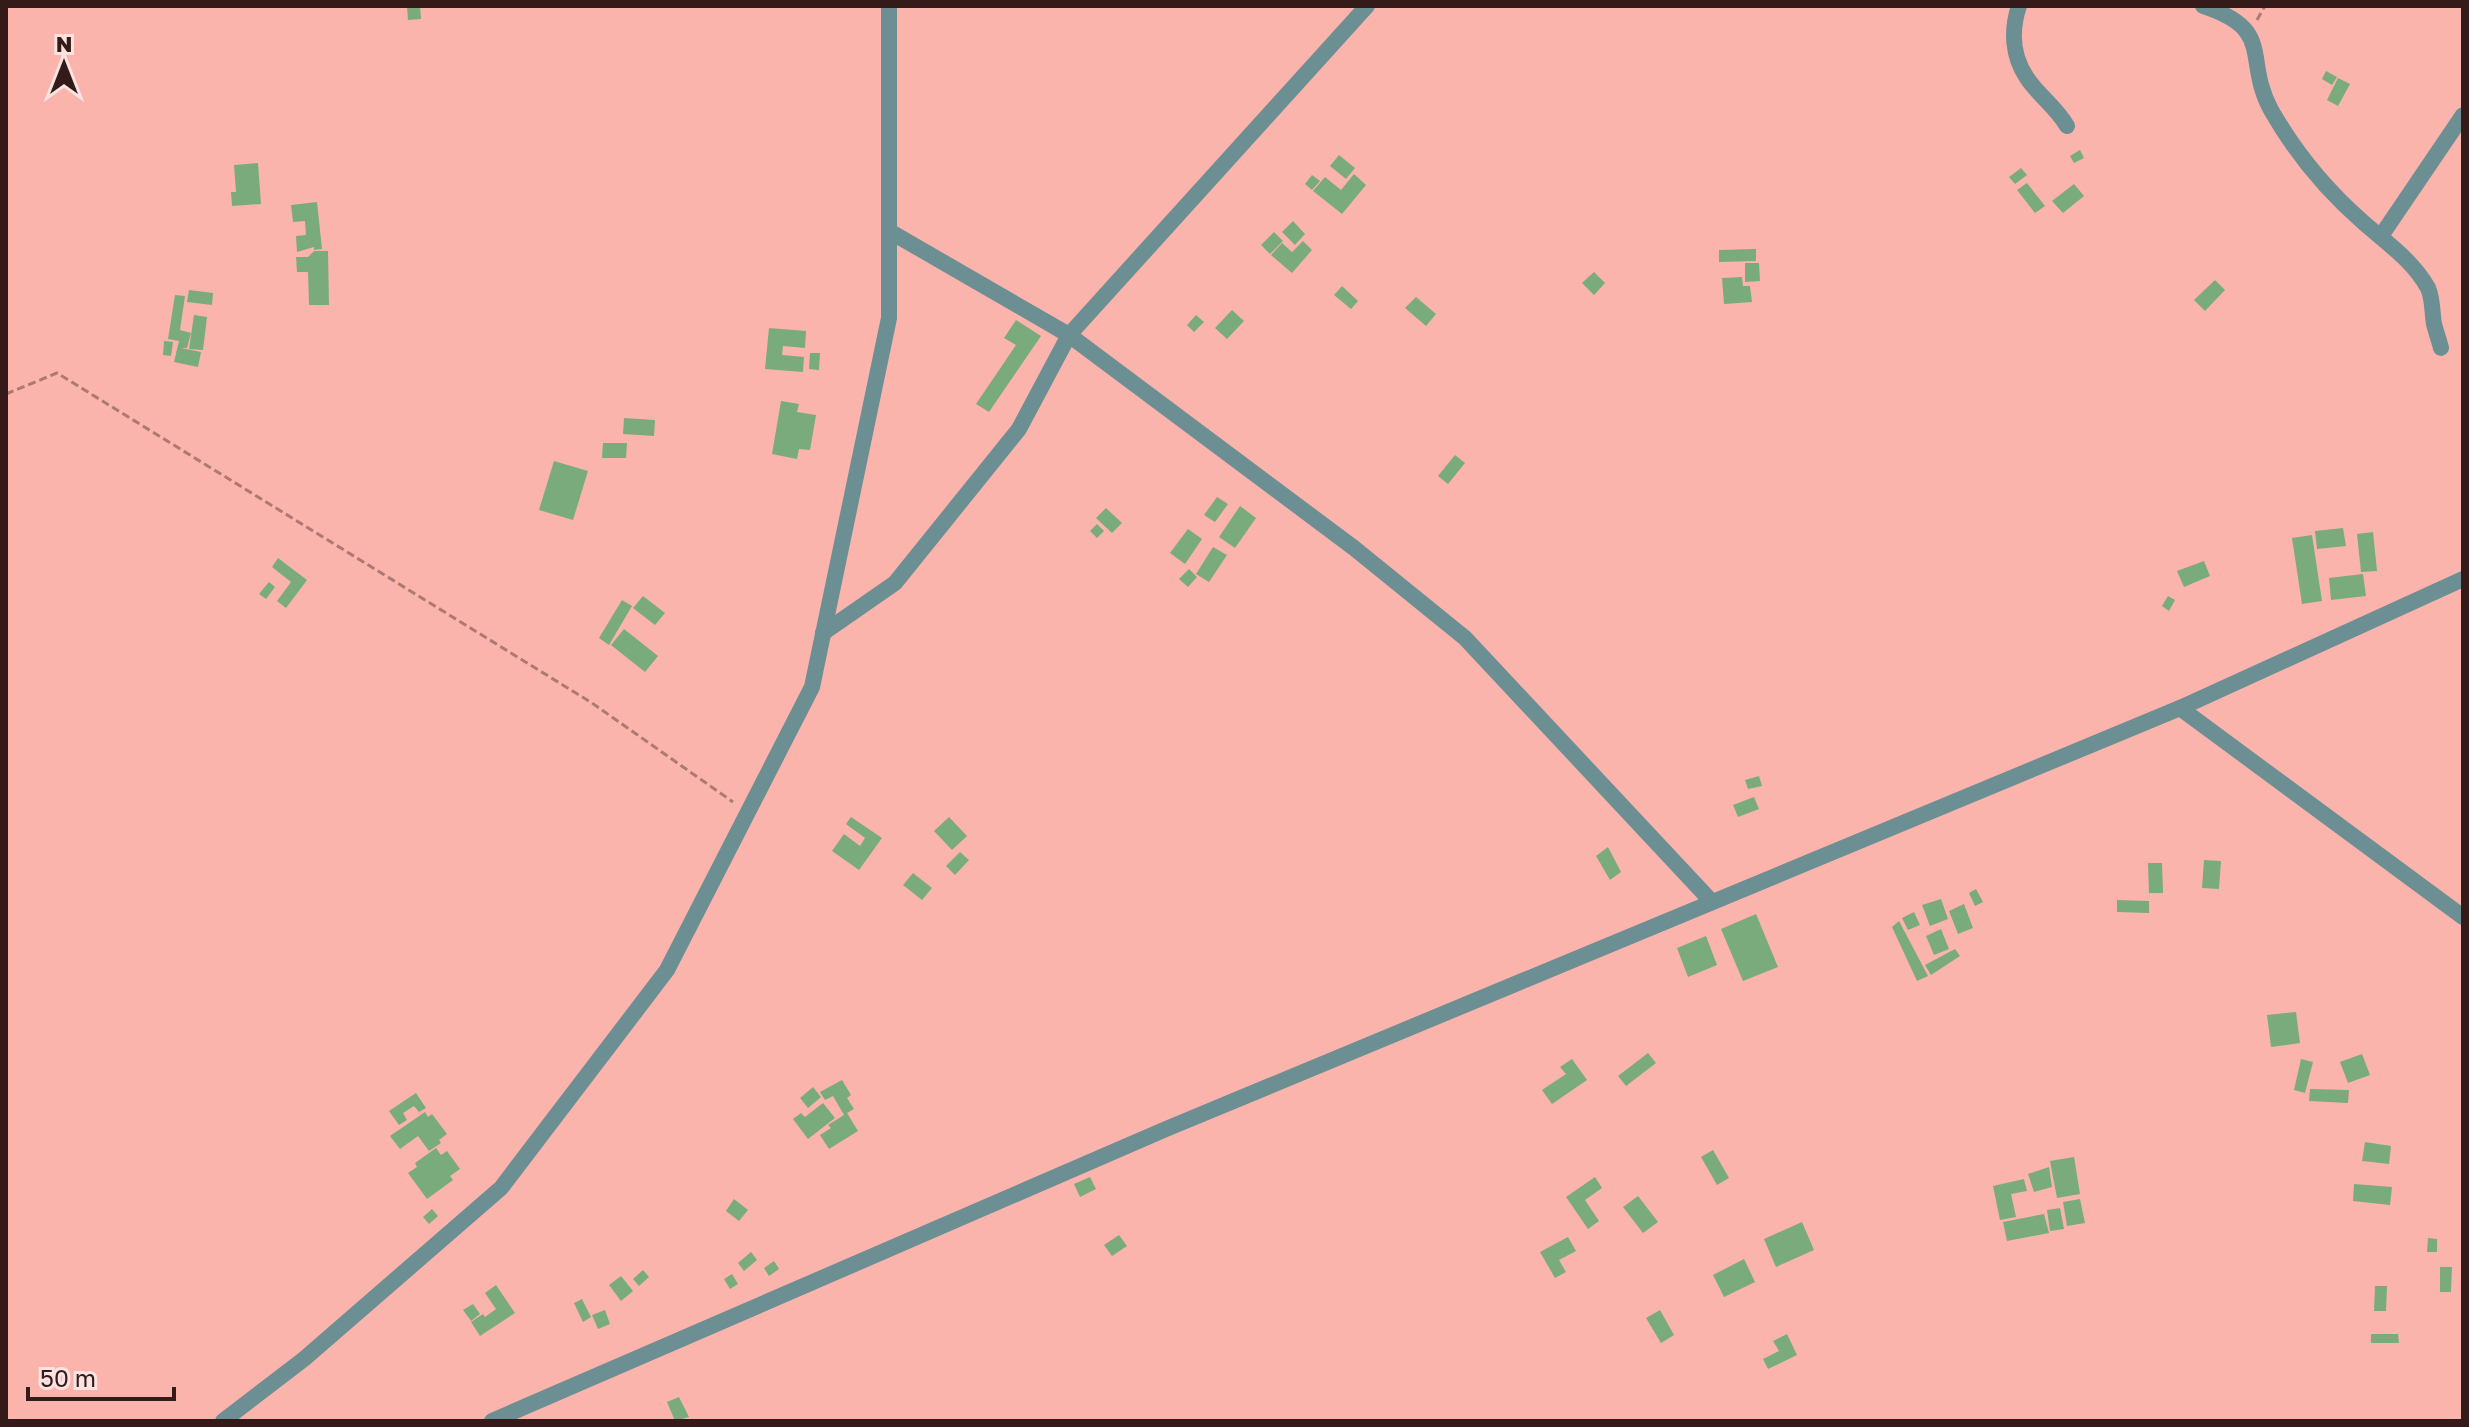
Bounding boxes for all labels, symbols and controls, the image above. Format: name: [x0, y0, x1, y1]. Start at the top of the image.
north arrow: [24, 24, 104, 104]
text: N: [56, 30, 72, 57]
scale bar: [28, 1351, 174, 1401]
text: 50 m: [40, 1363, 96, 1392]

